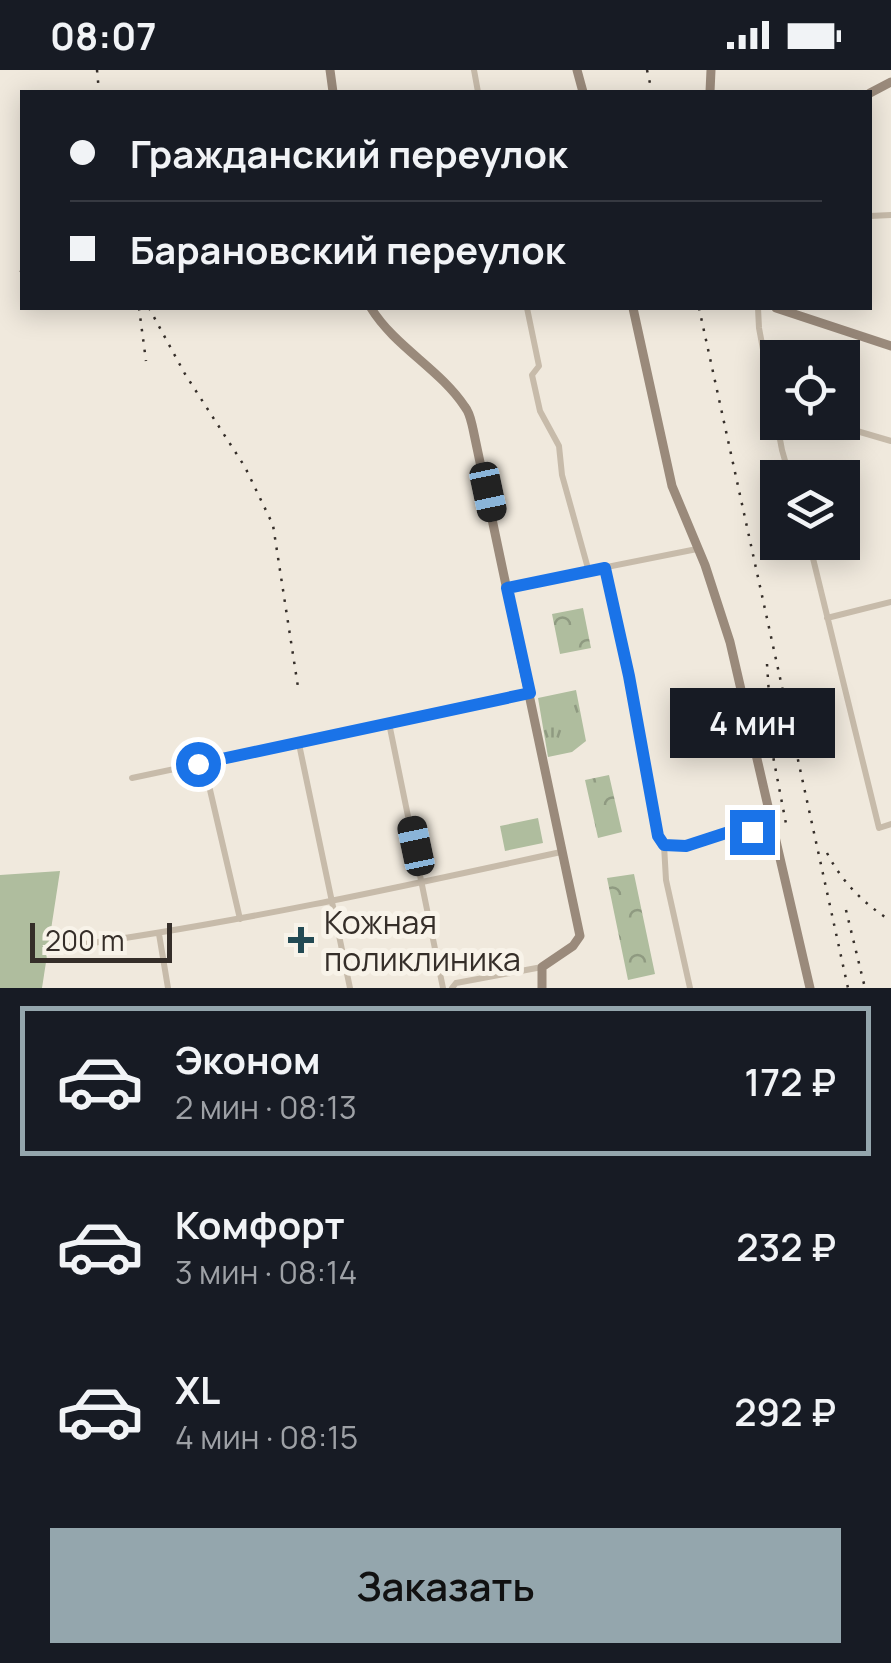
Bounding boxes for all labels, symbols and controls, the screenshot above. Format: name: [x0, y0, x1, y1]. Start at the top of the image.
text: 08:07: [50, 9, 157, 61]
text: Гражданский переулок: [130, 127, 567, 179]
text: Барановский переулок: [130, 223, 565, 275]
map controls: [760, 340, 860, 560]
button: locate: [760, 340, 860, 440]
car: [467, 460, 509, 524]
button: layers: [760, 460, 860, 560]
callout: 4 мин: [670, 687, 834, 757]
text: 4 мин: [709, 701, 796, 745]
route start: [176, 742, 221, 787]
route end: [730, 810, 775, 855]
car: [395, 814, 437, 878]
place label: Кожная поликлиника: [324, 900, 521, 981]
scale bar: [30, 918, 172, 963]
text: 200 m: [45, 921, 124, 959]
marker: Кожная поликлиника: [288, 927, 314, 953]
text: Эконом: [175, 1033, 321, 1085]
icon: car: [55, 1036, 145, 1126]
text: 172 ₽: [744, 1055, 836, 1107]
text: 2 мин · 08:13: [175, 1085, 357, 1129]
text: Комфорт: [175, 1198, 345, 1250]
icon: car: [55, 1201, 145, 1291]
text: 232 ₽: [736, 1220, 836, 1272]
text: 3 мин · 08:14: [175, 1250, 357, 1294]
text: XL: [175, 1363, 220, 1415]
icon: car: [55, 1366, 145, 1456]
text: 292 ₽: [734, 1385, 836, 1437]
text: 4 мин · 08:15: [175, 1415, 358, 1459]
button: Заказать: [50, 1528, 841, 1643]

